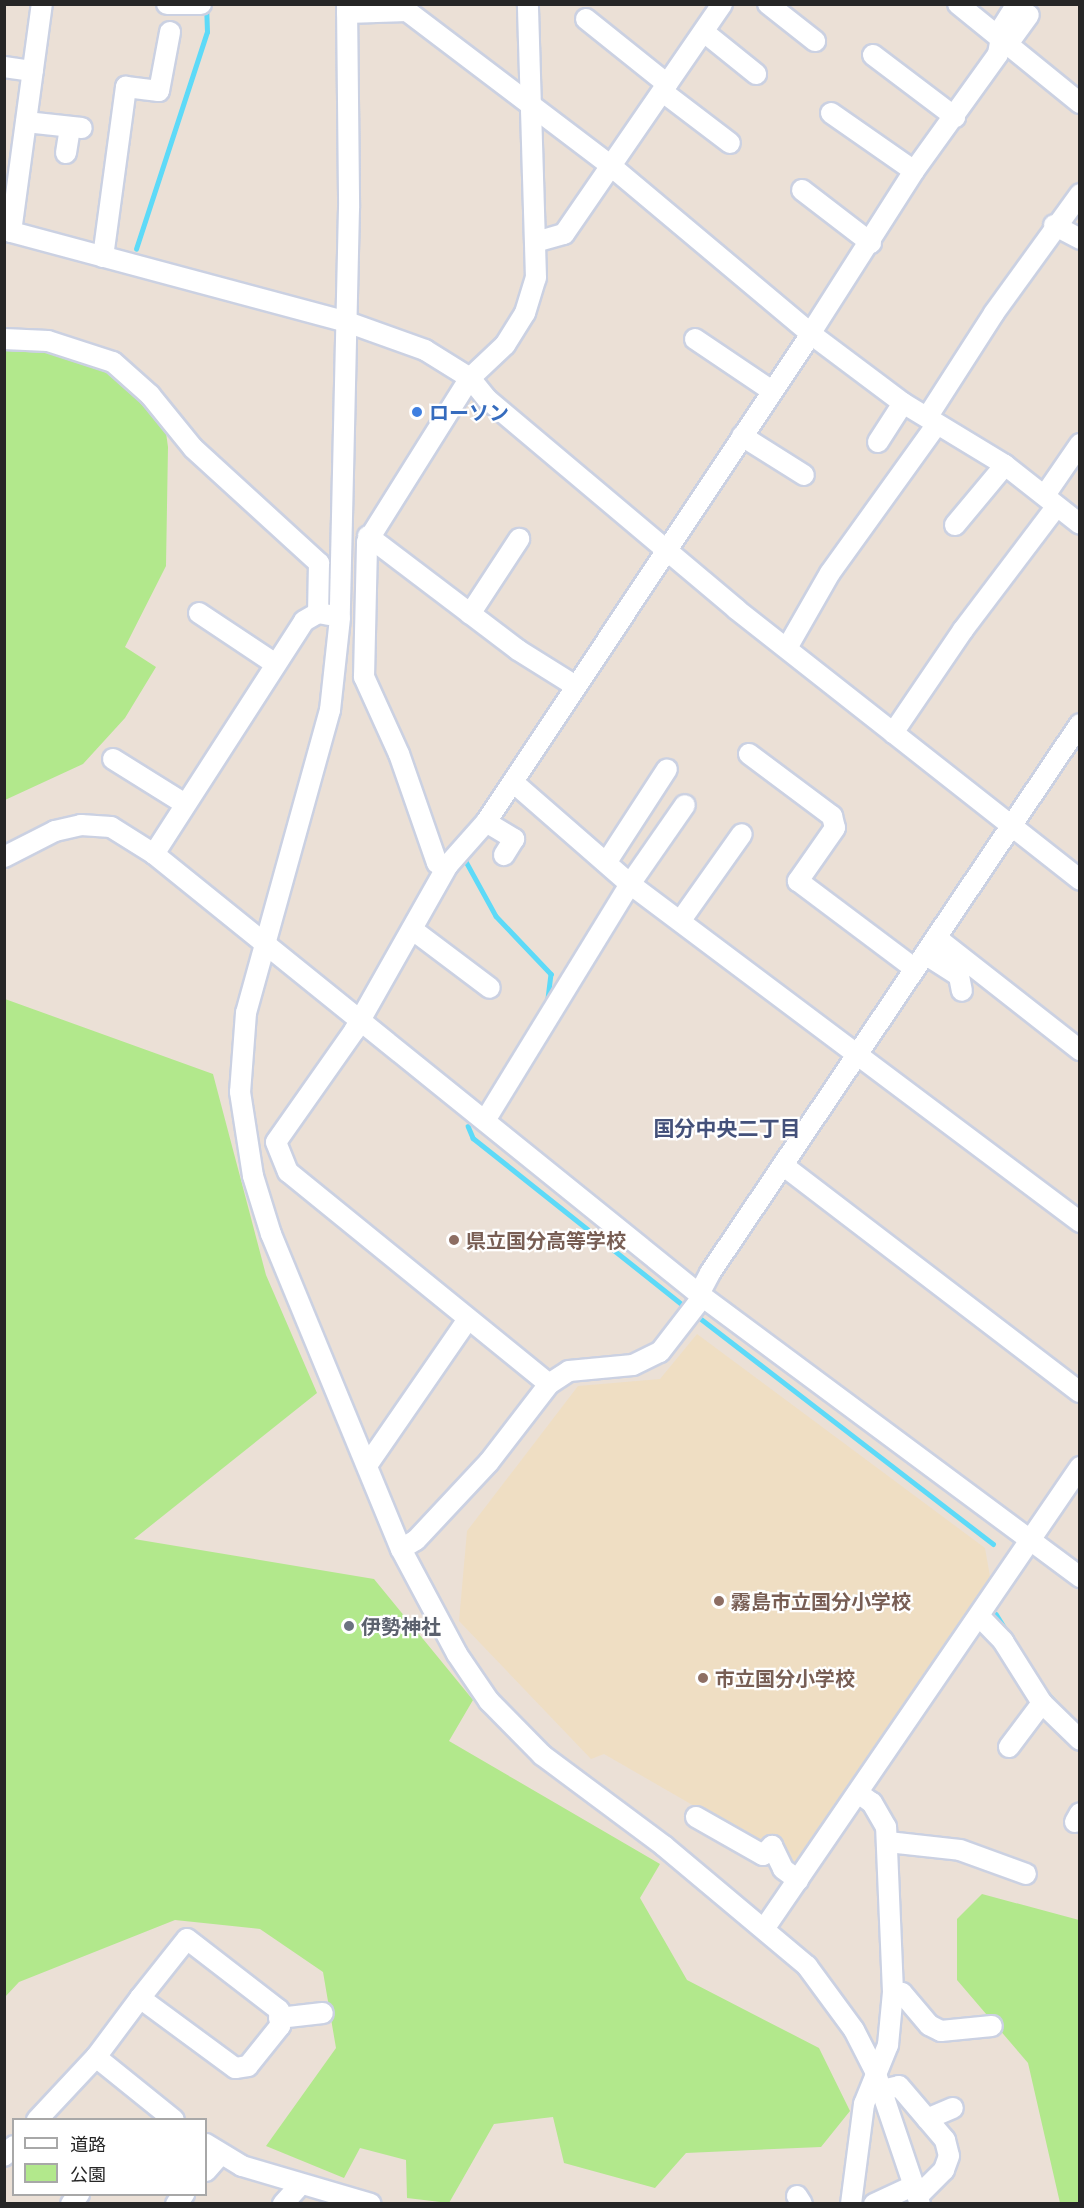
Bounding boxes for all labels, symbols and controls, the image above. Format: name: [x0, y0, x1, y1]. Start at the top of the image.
place label: ローソン: [429, 400, 509, 424]
marker: ローソン: [410, 405, 424, 419]
district label: 国分中央二丁目: [654, 1115, 800, 1141]
place label: 県立国分高等学校: [466, 1228, 626, 1252]
marker: 県立国分高等学校: [447, 1233, 461, 1247]
place label: 霧島市立国分小学校: [731, 1589, 911, 1613]
marker: 霧島市立国分小学校: [712, 1594, 726, 1608]
place label: 伊勢神社: [361, 1614, 441, 1638]
marker: 伊勢神社: [342, 1619, 356, 1633]
place label: 市立国分小学校: [715, 1666, 855, 1690]
marker: 市立国分小学校: [696, 1671, 710, 1685]
legend: [12, 2118, 207, 2196]
text: 道路: [70, 2132, 106, 2156]
text: 公園: [70, 2162, 106, 2186]

